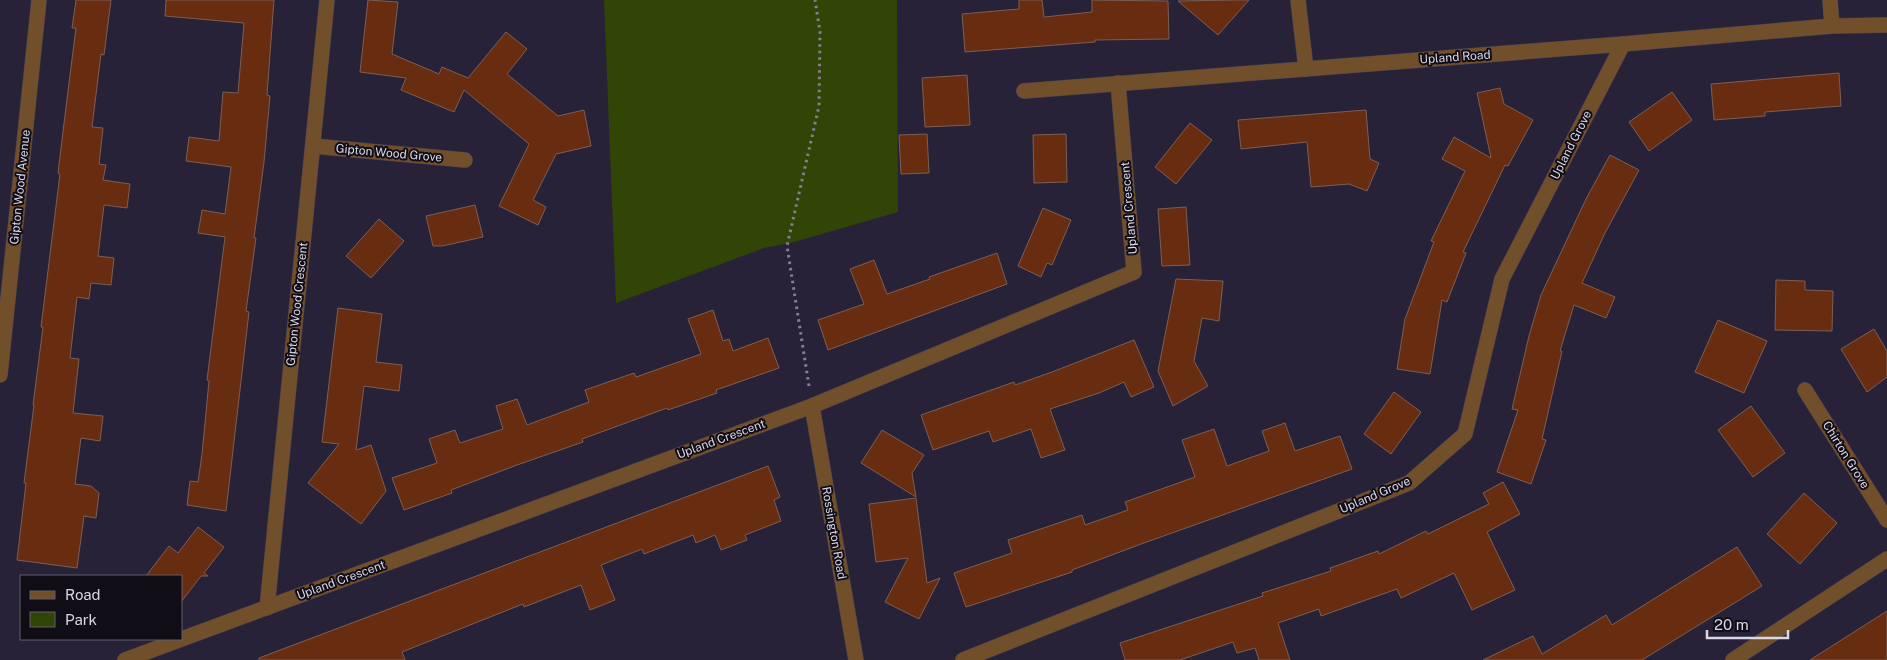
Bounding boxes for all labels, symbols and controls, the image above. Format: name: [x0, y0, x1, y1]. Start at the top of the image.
street label: Upland Road: [1419, 48, 1491, 66]
street label: Upland Grove: [1548, 108, 1594, 182]
street label: Gipton Wood Avenue: [7, 129, 33, 245]
street label: Gipton Wood Grove: [335, 141, 443, 165]
street label: Upland Crescent: [1118, 161, 1140, 255]
street label: Gipton Wood Crescent: [284, 241, 310, 367]
street label: Upland Crescent: [675, 416, 767, 461]
street label: Chirton Grove: [1820, 419, 1872, 491]
street label: Upland Grove: [1337, 474, 1413, 516]
street label: Rossington Road: [819, 486, 849, 580]
street label: Upland Crescent: [295, 557, 387, 602]
legend: [20, 575, 182, 640]
text: Road: [65, 586, 101, 603]
scale bar: [1707, 608, 1788, 640]
text: Park: [65, 611, 97, 628]
text: 20 m: [1714, 616, 1749, 633]

